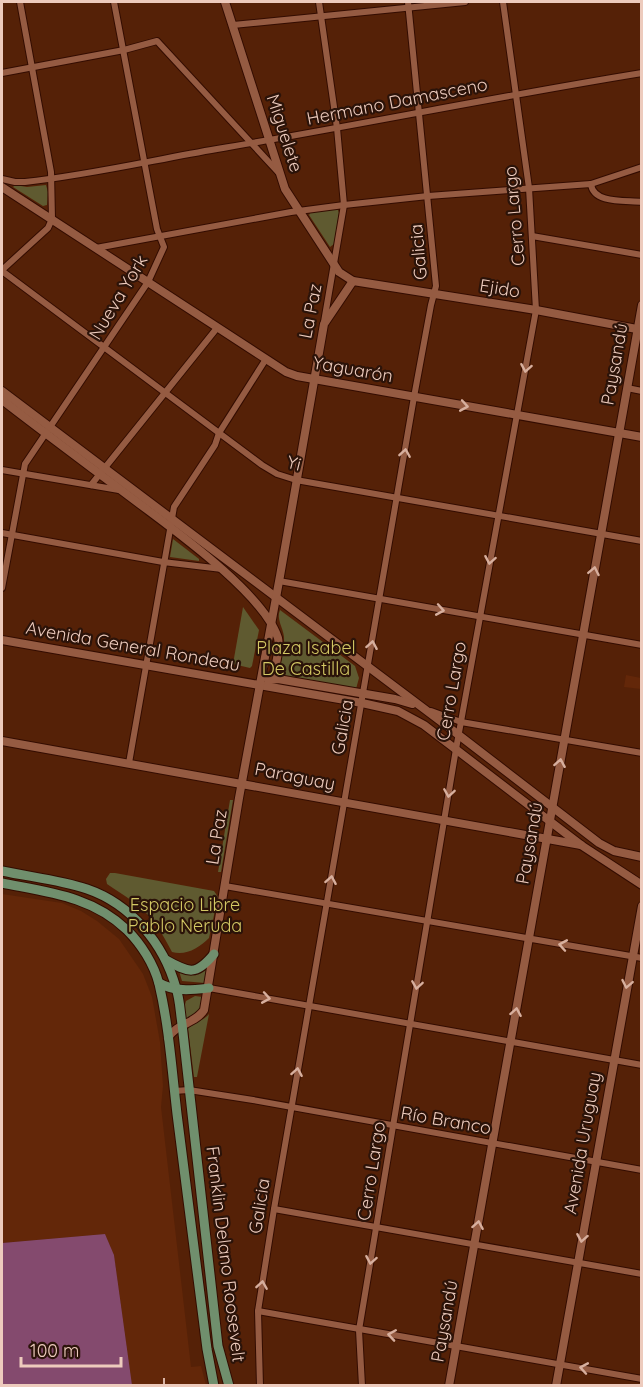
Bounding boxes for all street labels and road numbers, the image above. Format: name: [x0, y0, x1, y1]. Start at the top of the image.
street label: Hermano Damasceno: [305, 72, 489, 130]
street label: Miguelete: [262, 91, 308, 175]
street label: Cerro Largo: [498, 165, 530, 267]
street label: Galicia: [404, 223, 432, 281]
street label: Nueva York: [84, 250, 152, 344]
street label: Ejido: [478, 273, 522, 303]
street label: La Paz: [293, 282, 327, 340]
street label: Paysandú: [595, 321, 633, 407]
street label: Yaguarón: [311, 351, 395, 387]
street label: Yi: [284, 450, 304, 476]
street label: Avenida General Rondeau: [24, 616, 242, 676]
street label: Cerro Largo: [431, 640, 471, 742]
street label: Galicia: [326, 698, 358, 756]
street label: Paraguay: [253, 757, 337, 795]
street label: Paysandú: [510, 800, 548, 886]
street label: La Paz: [200, 808, 232, 866]
street label: Avenida Uruguay: [558, 1070, 606, 1216]
street label: Río Branco: [399, 1101, 493, 1139]
street label: Cerro Largo: [352, 1120, 390, 1222]
street label: Franklin Delano Roosevelt: [201, 1145, 251, 1363]
street label: Galicia: [243, 1177, 275, 1235]
street label: Paysandú: [425, 1278, 463, 1364]

